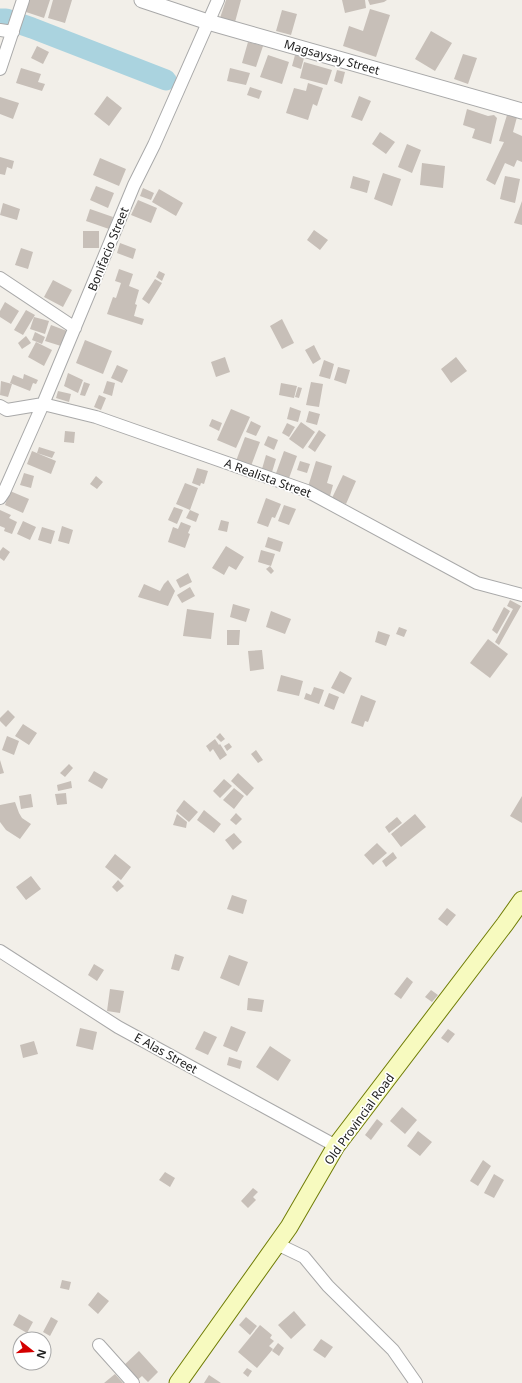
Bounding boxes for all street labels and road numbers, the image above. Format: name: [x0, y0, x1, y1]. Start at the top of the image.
street label: Magsaysay Street: [282, 35, 382, 79]
street label: Bonifacio Street: [83, 204, 133, 294]
street label: A Realista Street: [222, 454, 314, 502]
street label: E Alas Street: [131, 1029, 201, 1078]
street label: Old Provincial Road: [320, 1070, 398, 1168]

